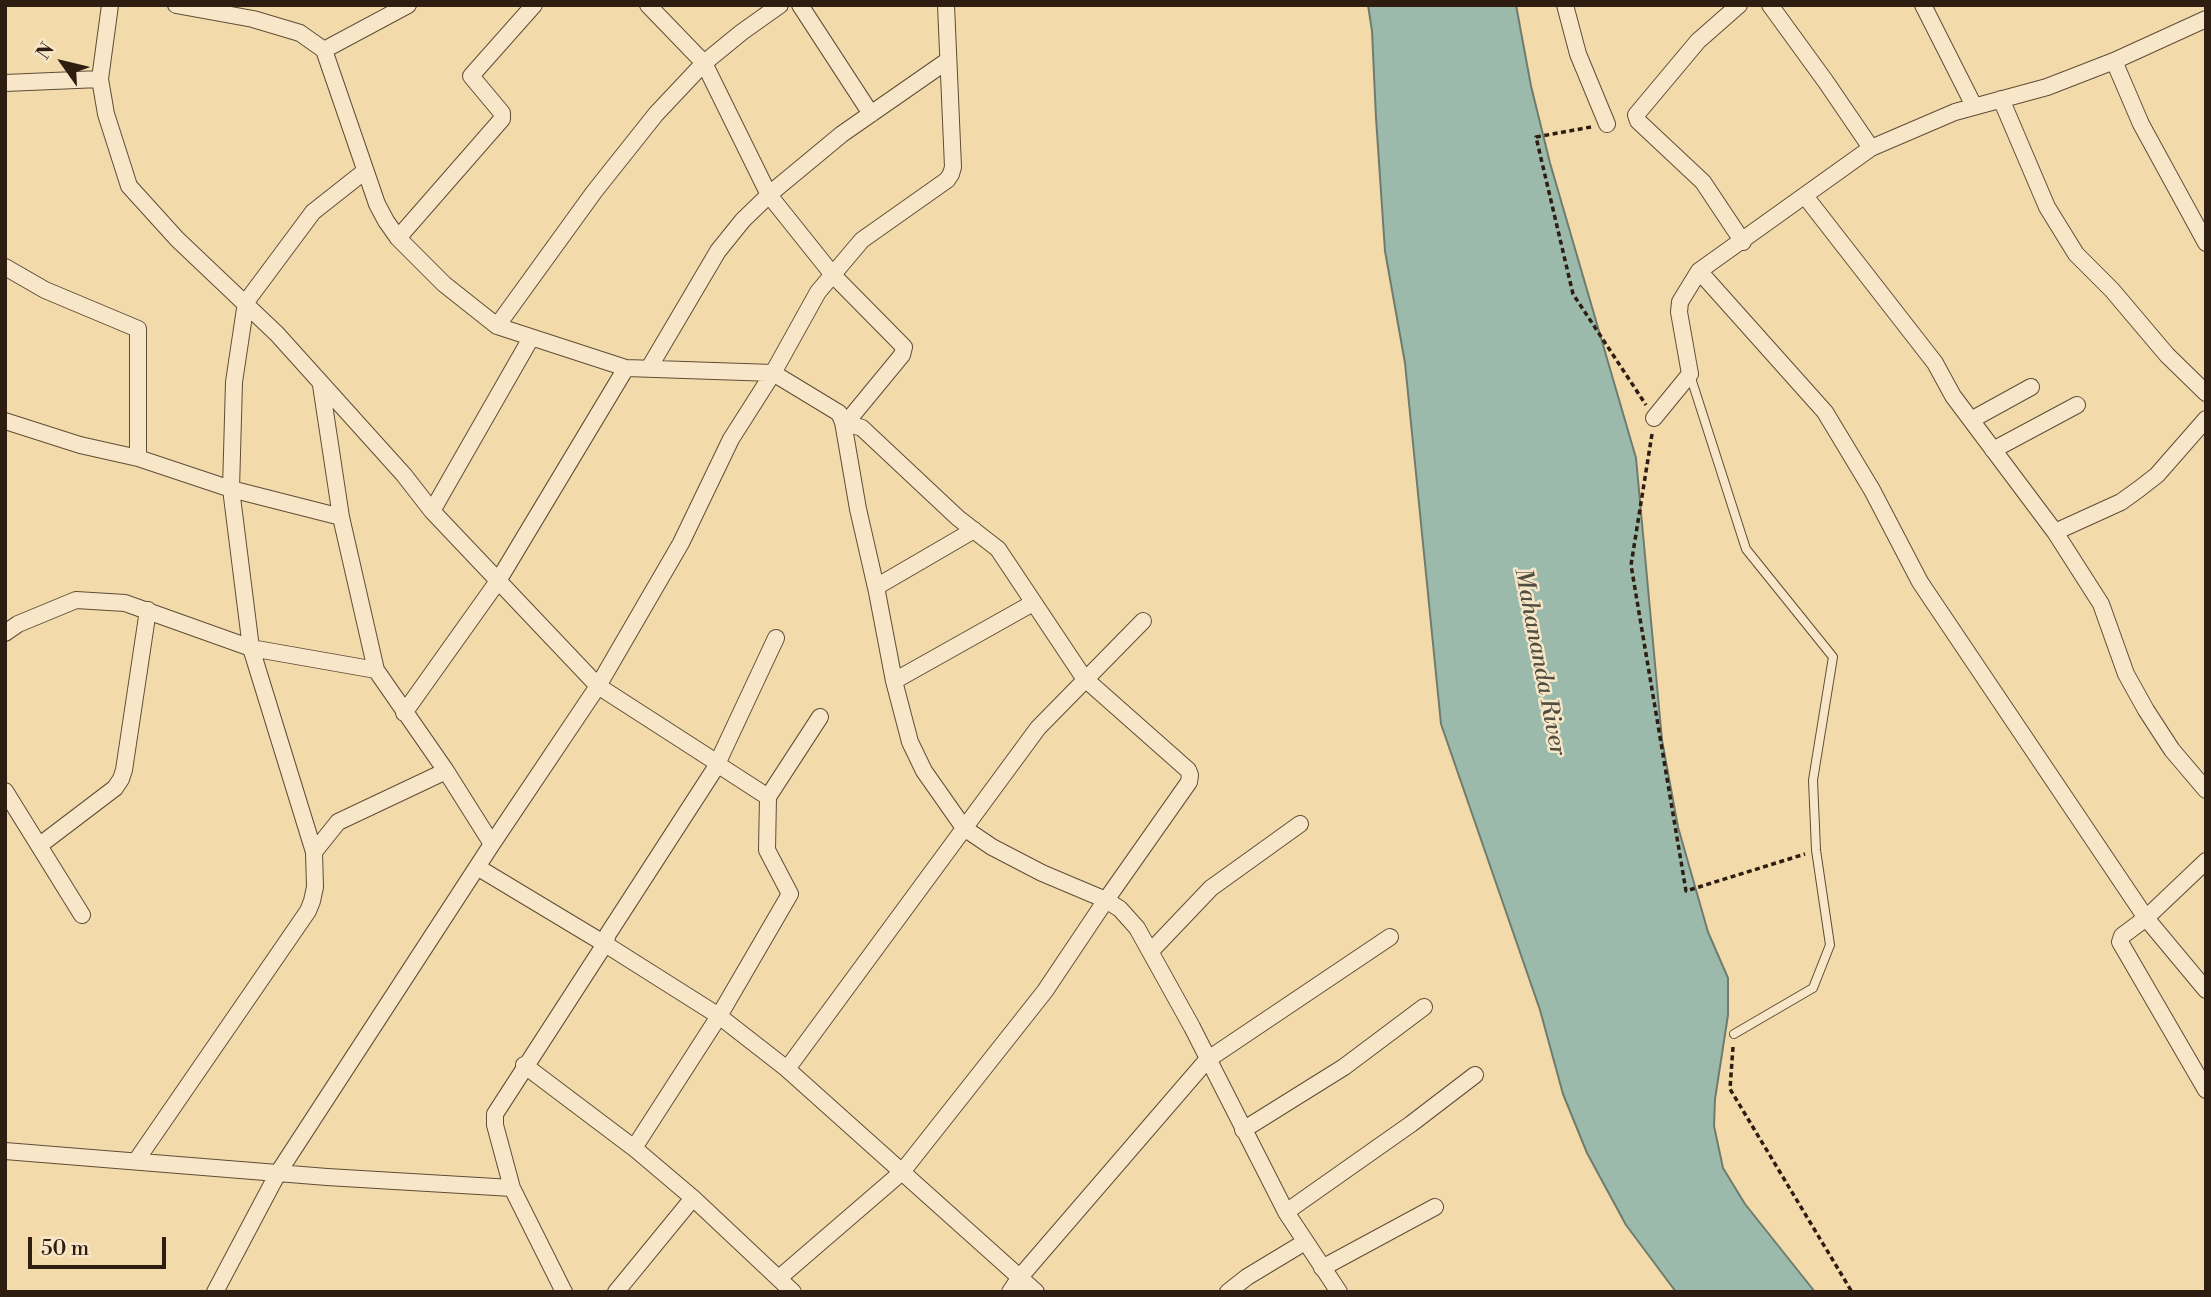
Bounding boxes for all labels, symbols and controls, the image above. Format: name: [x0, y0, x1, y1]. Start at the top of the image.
north arrow: [28, 28, 98, 98]
text: N: [31, 38, 60, 64]
water label: Mahananda River: [1507, 566, 1571, 758]
scale bar: [32, 1224, 170, 1268]
text: 50 m: [41, 1236, 89, 1262]

